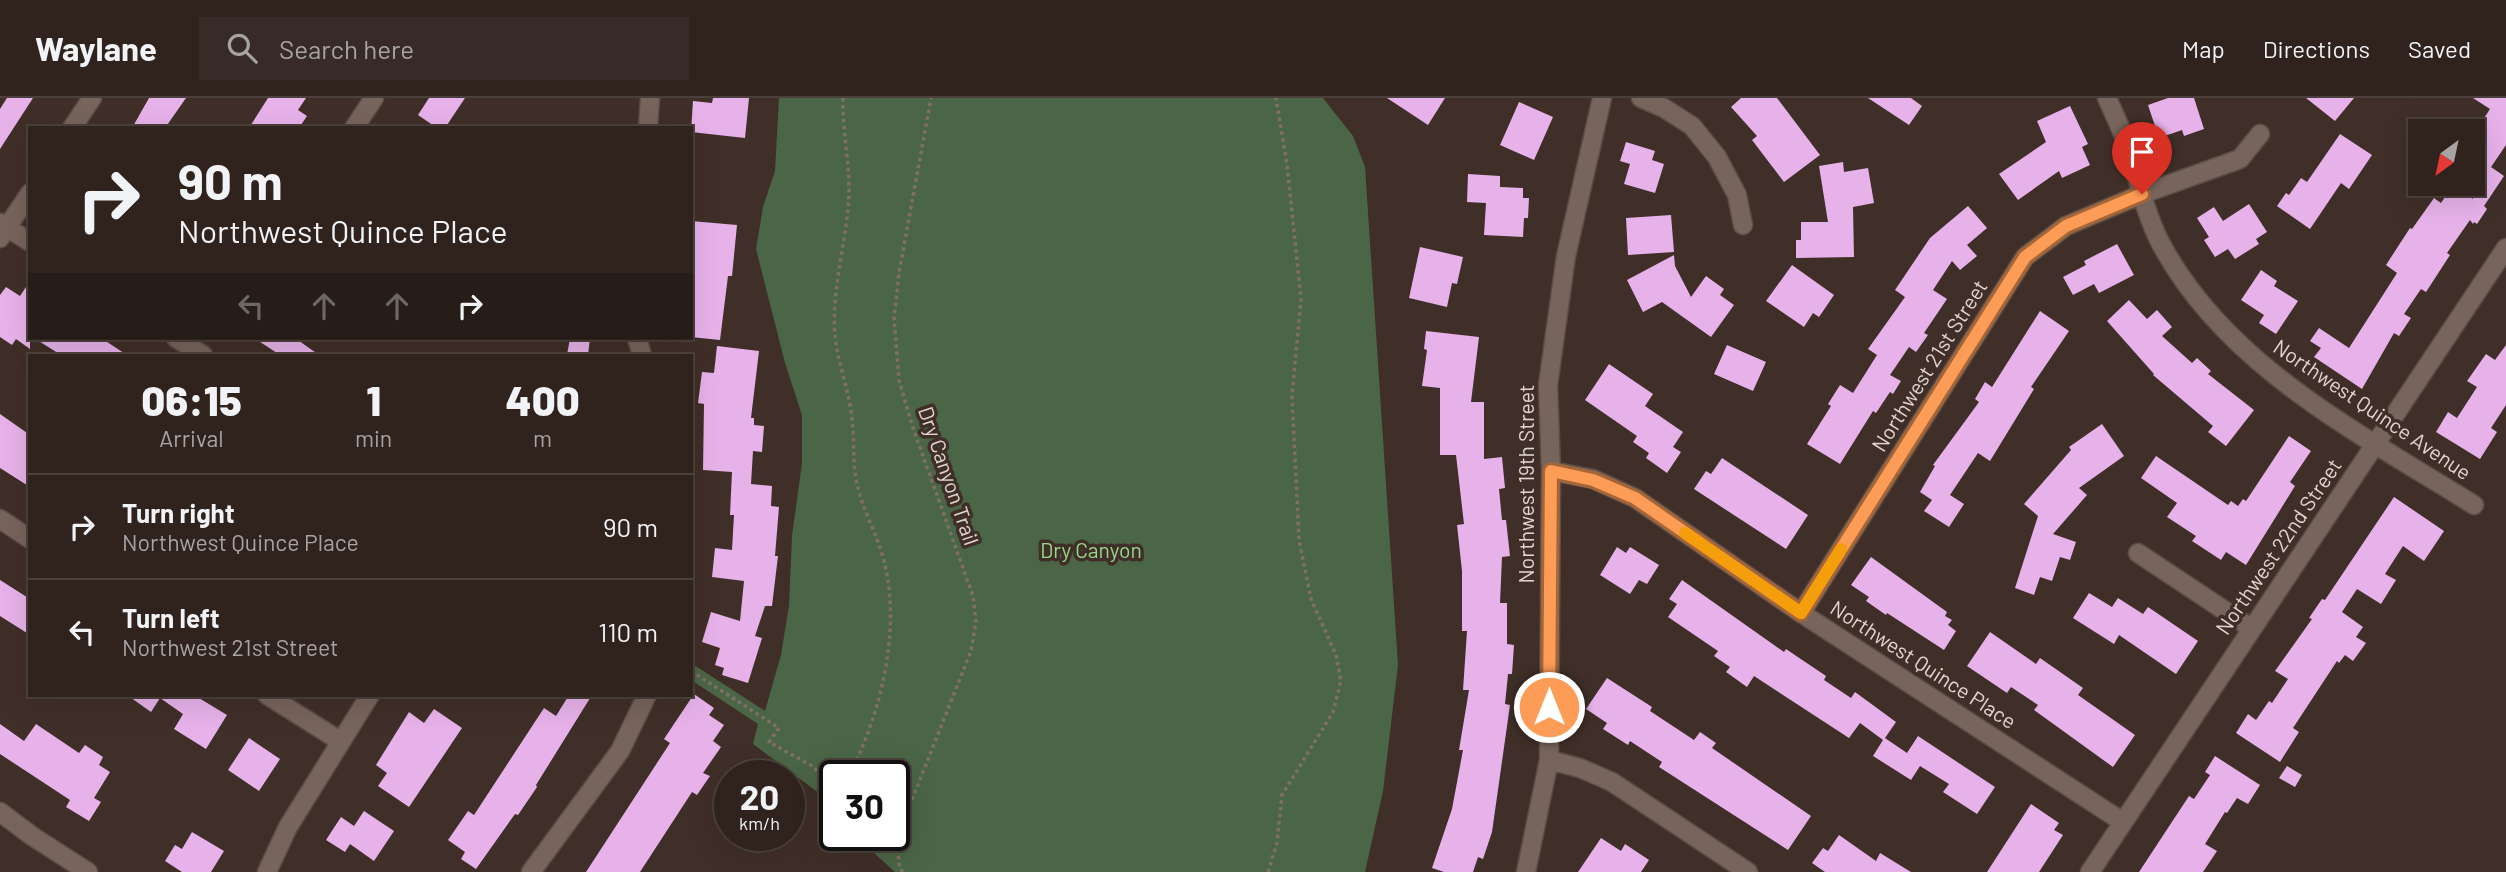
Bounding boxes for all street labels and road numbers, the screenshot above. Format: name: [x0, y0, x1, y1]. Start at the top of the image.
street label: Northwest 21st Street: [1866, 275, 1992, 456]
street label: Northwest Quince Avenue: [2269, 333, 2476, 484]
street label: Northwest 19th Street: [1513, 385, 1538, 583]
street label: Dry Canyon Trail: [914, 403, 985, 548]
street label: Northwest 22nd Street: [2210, 453, 2346, 639]
street label: Northwest Quince Place: [1826, 594, 2021, 733]

